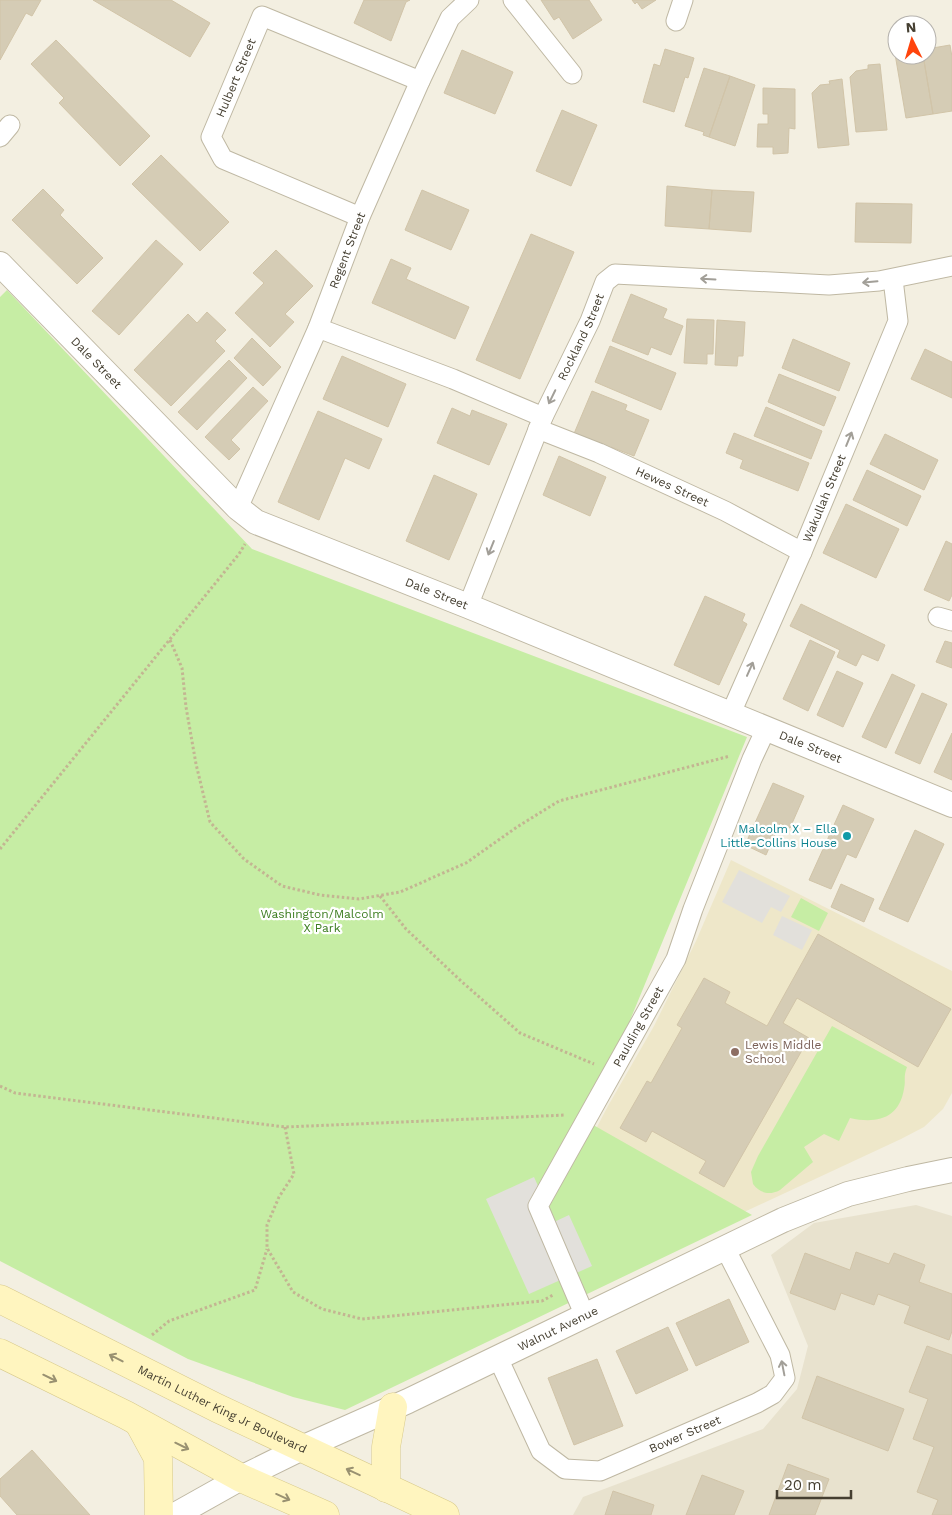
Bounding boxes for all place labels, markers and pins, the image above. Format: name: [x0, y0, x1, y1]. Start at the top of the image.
place label: Malcolm X – Ella Little-Collins House: [720, 822, 837, 850]
marker: Malcolm X – Ella Little-Collins House: [841, 830, 853, 842]
place label: Lewis Middle School: [745, 1038, 822, 1066]
marker: Lewis Middle School: [729, 1046, 741, 1058]

